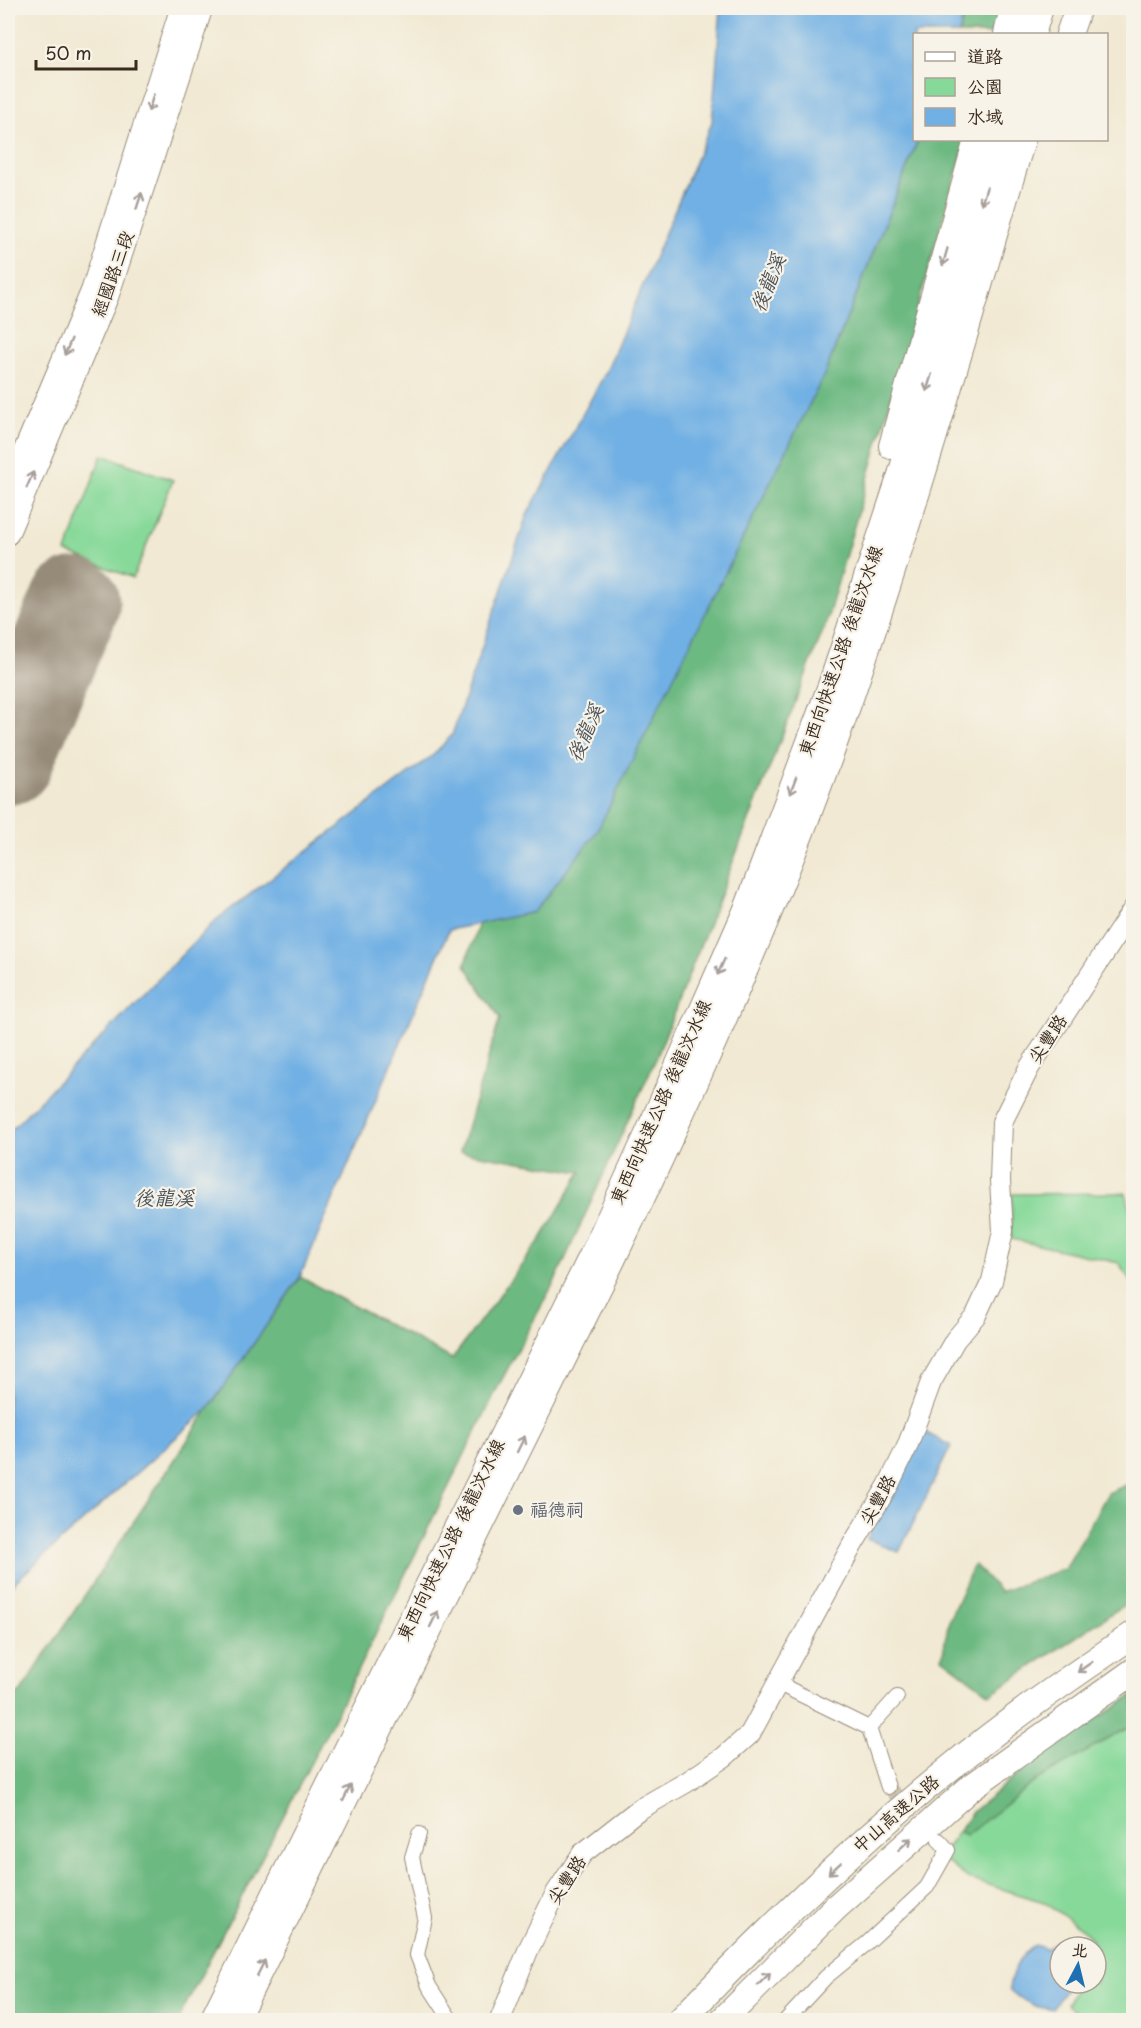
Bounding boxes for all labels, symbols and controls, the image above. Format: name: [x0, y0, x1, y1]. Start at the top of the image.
scale bar: [36, 33, 136, 71]
legend: [913, 33, 1108, 141]
text: 50 m: [45, 39, 92, 66]
text: 道路: [967, 42, 1003, 69]
text: 公園: [967, 72, 1003, 99]
one-way arrow: [145, 93, 156, 112]
text: 水域: [967, 102, 1003, 129]
one-way arrow: [978, 186, 989, 205]
one-way arrow: [134, 192, 145, 211]
street label: 經國路三段: [84, 227, 140, 320]
one-way arrow: [939, 247, 950, 266]
water label: 後龍溪: [742, 248, 793, 316]
one-way arrow: [61, 338, 73, 356]
one-way arrow: [923, 373, 934, 392]
one-way arrow: [25, 472, 36, 490]
street label: 東西向快速公路 後龍汶水線: [791, 541, 888, 760]
water label: 後龍溪: [558, 698, 610, 766]
one-way arrow: [787, 776, 798, 795]
one-way arrow: [715, 958, 726, 976]
street label: 東西向快速公路 後龍汶水線: [602, 995, 717, 1208]
street label: 尖豐路: [1021, 1008, 1073, 1068]
water label: 後龍溪: [134, 1182, 195, 1212]
street label: 東西向快速公路 後龍汶水線: [389, 1434, 510, 1645]
one-way arrow: [515, 1435, 527, 1453]
street label: 尖豐路: [852, 1469, 902, 1529]
place label: 福德祠: [530, 1495, 584, 1522]
marker: 福德祠: [511, 1503, 525, 1517]
one-way arrow: [429, 1610, 440, 1628]
one-way arrow: [1078, 1661, 1094, 1673]
street label: 中山高速公路: [845, 1767, 945, 1858]
one-way arrow: [342, 1785, 354, 1803]
one-way arrow: [897, 1837, 912, 1851]
street label: 尖豐路: [540, 1849, 592, 1909]
one-way arrow: [828, 1861, 843, 1875]
north arrow: [1048, 1935, 1108, 1995]
text: 北: [1071, 1936, 1089, 1962]
one-way arrow: [255, 1960, 267, 1978]
one-way arrow: [757, 1971, 771, 1986]

